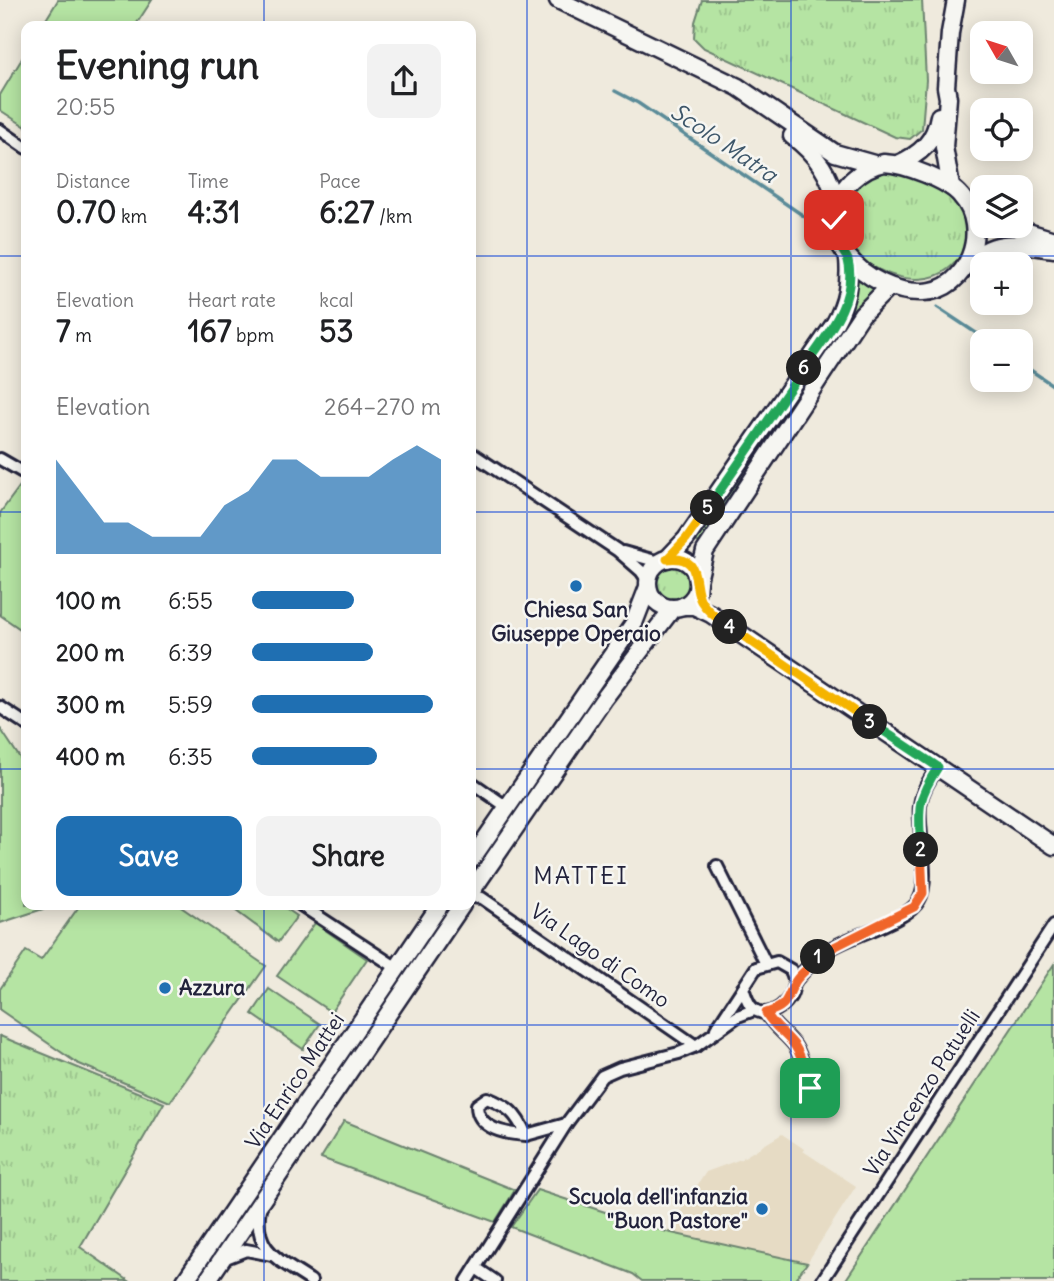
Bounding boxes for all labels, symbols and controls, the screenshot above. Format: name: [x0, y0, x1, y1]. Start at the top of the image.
north arrow: [970, 21, 1032, 84]
map controls: [970, 21, 1033, 392]
text: Evening run: [56, 42, 259, 89]
button: share: [367, 44, 441, 118]
text: 20:55: [56, 92, 115, 121]
water label: Scolo Matra: [665, 96, 785, 190]
button: locate: [970, 98, 1033, 161]
text: Distance: [56, 169, 130, 193]
text: Time: [188, 169, 229, 193]
text: Pace: [319, 169, 361, 193]
button: layers: [970, 175, 1033, 238]
pin: [804, 190, 864, 250]
text: 0.70: [56, 193, 116, 231]
text: 4:31: [188, 193, 240, 231]
text: 6:27: [319, 193, 375, 231]
icon: check: [815, 201, 853, 239]
text: km: [116, 204, 147, 228]
text: /km: [375, 204, 412, 228]
button: +: [970, 252, 1033, 315]
text: Elevation: [56, 288, 134, 312]
text: Heart rate: [188, 288, 276, 312]
text: kcal: [319, 288, 354, 312]
text: 7: [56, 312, 71, 350]
text: 167: [188, 312, 232, 350]
text: 53: [319, 312, 354, 350]
text: m: [71, 323, 92, 347]
text: bpm: [232, 323, 274, 347]
button: −: [970, 329, 1033, 392]
pin: 6: [786, 350, 822, 386]
text: 6: [798, 355, 809, 379]
text: Elevation: [56, 392, 150, 421]
text: 264–270 m: [324, 392, 441, 421]
pin: 5: [690, 490, 726, 526]
text: 5: [702, 495, 713, 519]
marker: Chiesa San Giuseppe Operaio: [568, 578, 584, 594]
text: 100 m: [56, 586, 121, 615]
text: 6:55: [168, 586, 213, 615]
place label: Chiesa San Giuseppe Operaio: [491, 596, 661, 647]
pin: 4: [712, 610, 748, 644]
text: 4: [724, 614, 735, 638]
text: 200 m: [56, 638, 125, 667]
text: 6:39: [168, 638, 213, 667]
text: 300 m: [56, 690, 125, 719]
text: 5:59: [168, 690, 213, 719]
pin: 3: [852, 704, 888, 740]
text: 3: [864, 709, 875, 733]
text: 400 m: [56, 742, 125, 771]
text: 6:35: [168, 742, 213, 771]
button: Save: [56, 816, 242, 896]
button: Share: [256, 816, 441, 896]
pin: 2: [904, 832, 939, 868]
text: 2: [915, 837, 926, 861]
district label: MATTEI: [533, 860, 629, 890]
street label: Via Lago di Como: [525, 897, 675, 1014]
pin: 1: [800, 940, 836, 974]
text: 1: [814, 944, 821, 968]
place label: Azzura: [179, 974, 245, 1001]
marker: Azzura: [157, 980, 173, 996]
street label: Via Vincenzo Patuelli: [857, 1004, 986, 1181]
street label: Via Enrico Mattei: [239, 1007, 350, 1154]
pin: [780, 1058, 840, 1118]
icon: arrive: [791, 1069, 829, 1107]
place label: Scuola dell'infanzia "Buon Pastore": [569, 1183, 748, 1234]
marker: Scuola dell'infanzia "Buon Pastore": [754, 1201, 770, 1217]

